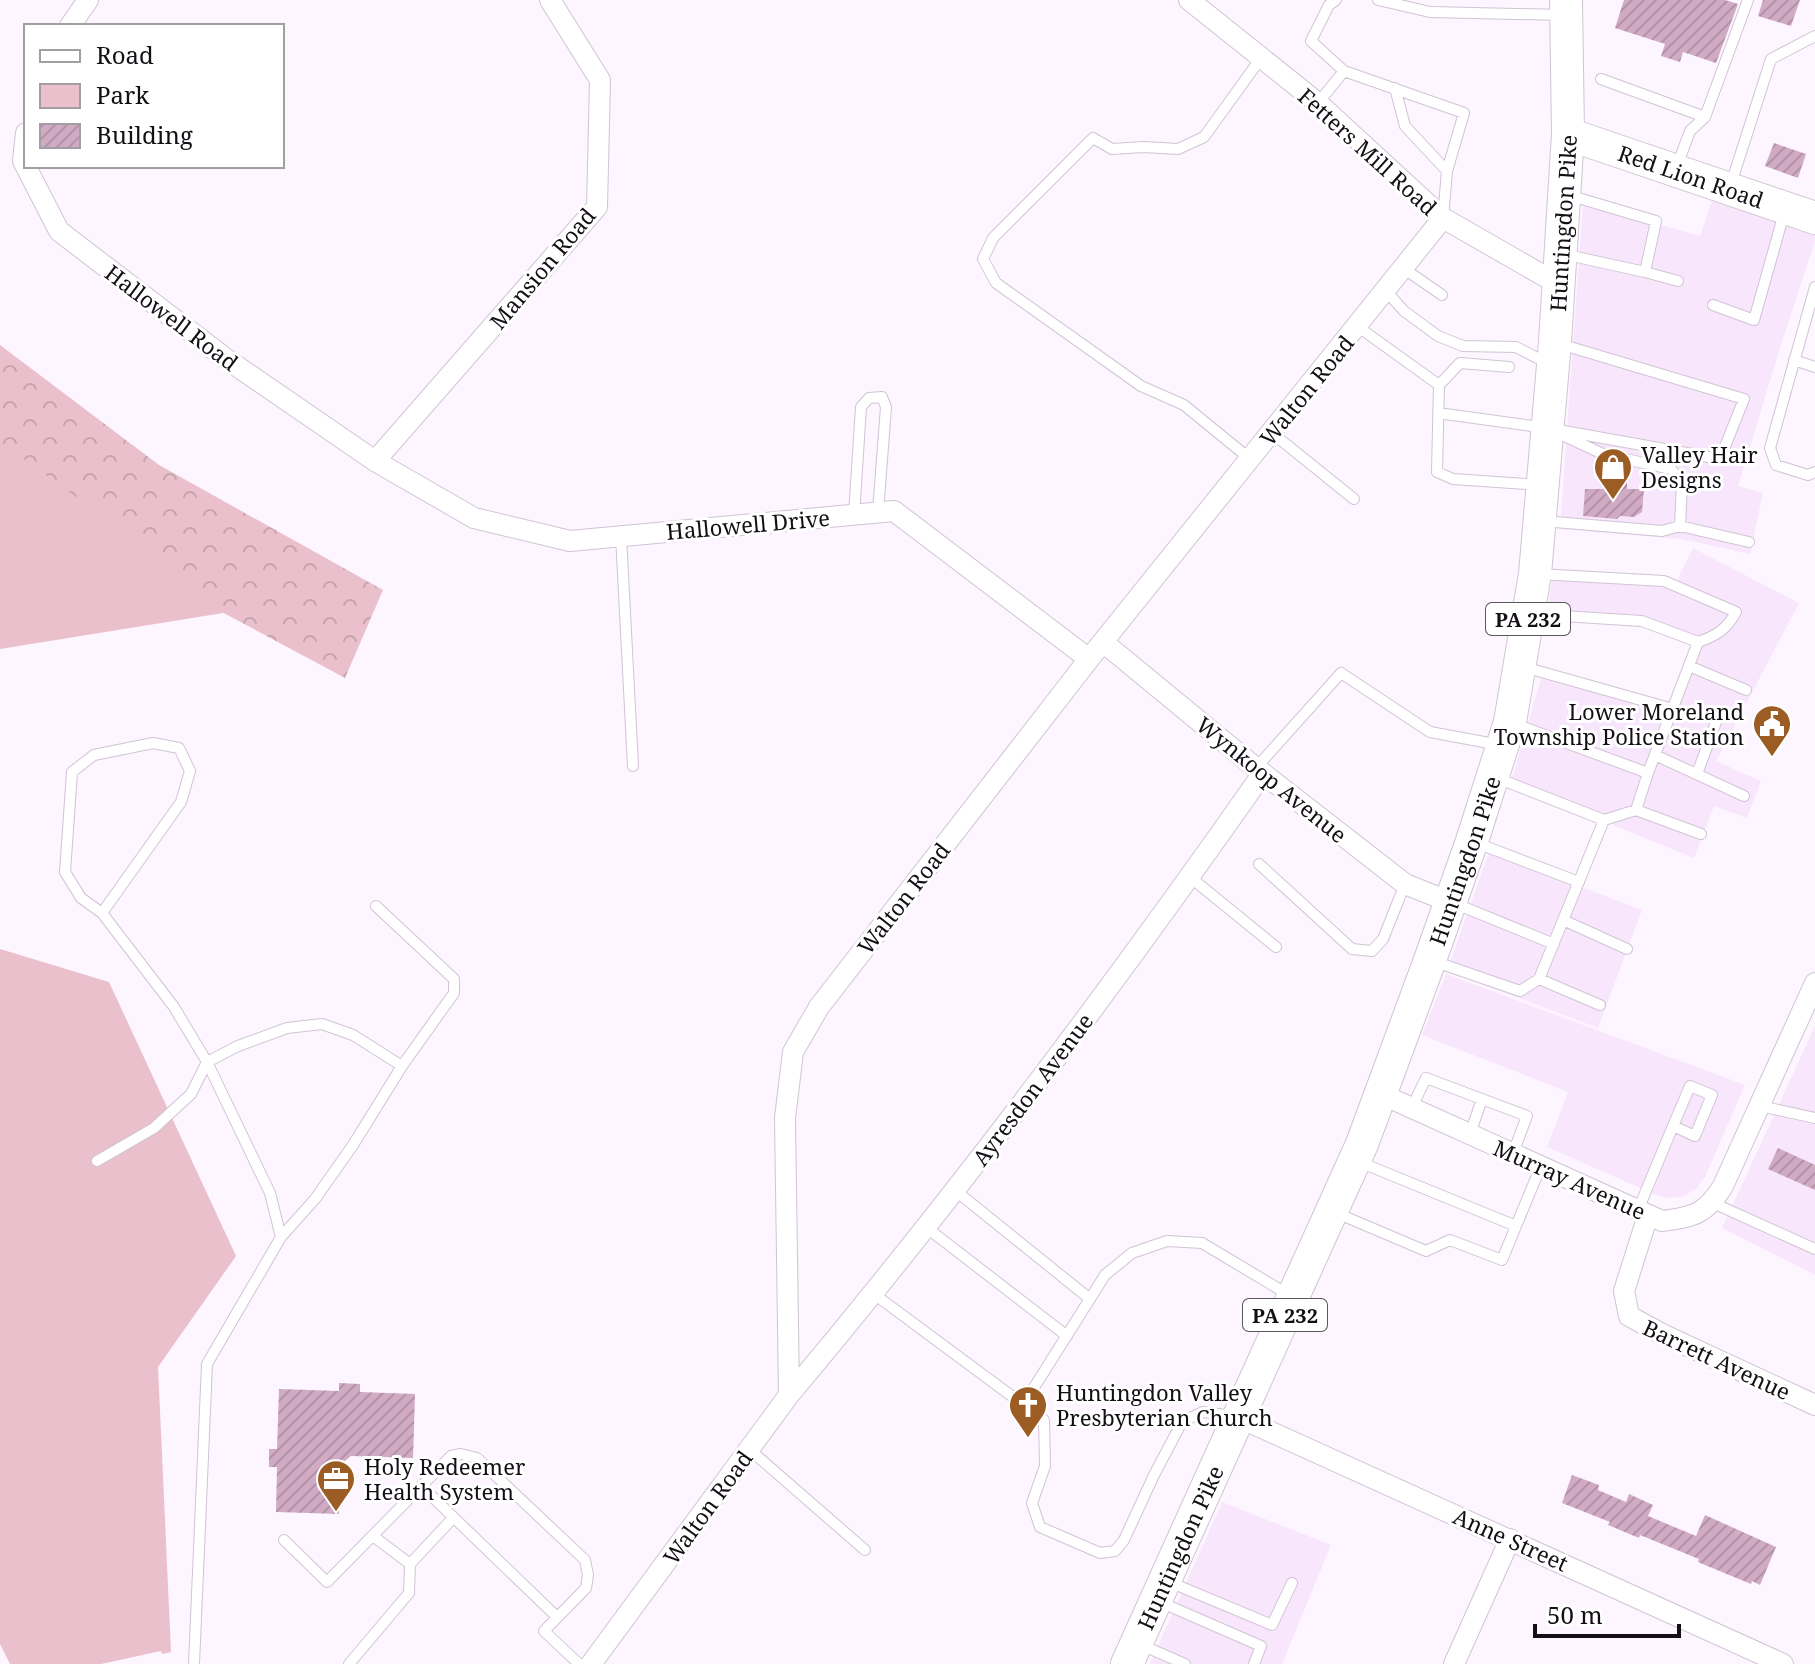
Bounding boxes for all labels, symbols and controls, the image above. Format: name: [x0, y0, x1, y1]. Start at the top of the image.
legend: [24, 24, 284, 168]
text: Road: [96, 38, 154, 71]
text: Park: [96, 78, 150, 111]
street label: Fetters Mill Road: [1292, 81, 1444, 222]
text: Building: [96, 118, 193, 151]
street label: Huntingdon Pike: [1542, 134, 1583, 312]
street label: Red Lion Road: [1614, 137, 1768, 215]
street label: Mansion Road: [482, 201, 602, 335]
street label: Hallowell Road: [99, 257, 245, 377]
street label: Walton Road: [1252, 328, 1360, 452]
place label: Valley Hair Designs: [1641, 439, 1758, 494]
shop icon: Valley Hair Designs: [1592, 446, 1634, 501]
street label: Hallowell Drive: [665, 502, 831, 546]
road number: PA 232: [1486, 603, 1570, 635]
place label: Lower Moreland Township Police Station: [1494, 696, 1744, 751]
public building icon: Lower Moreland Township Police Station: [1751, 703, 1793, 758]
street label: Wynkoop Avenue: [1191, 709, 1353, 849]
street label: Huntingdon Pike: [1421, 772, 1507, 949]
street label: Walton Road: [850, 836, 956, 960]
street label: Ayresdon Avenue: [965, 1007, 1099, 1171]
street label: Murray Avenue: [1489, 1132, 1651, 1226]
road number: PA 232: [1243, 1299, 1327, 1331]
street label: Barrett Avenue: [1639, 1312, 1795, 1406]
place label: Huntingdon Valley Presbyterian Church: [1056, 1377, 1273, 1432]
church icon: Huntingdon Valley Presbyterian Church: [1007, 1384, 1049, 1439]
street label: Walton Road: [655, 1444, 759, 1570]
place label: Holy Redeemer Health System: [364, 1451, 526, 1506]
office icon: Holy Redeemer Health System: [315, 1458, 357, 1513]
street label: Huntingdon Pike: [1130, 1460, 1230, 1634]
street label: Anne Street: [1449, 1500, 1573, 1578]
scale bar: [1535, 1588, 1679, 1638]
text: 50 m: [1547, 1598, 1603, 1631]

